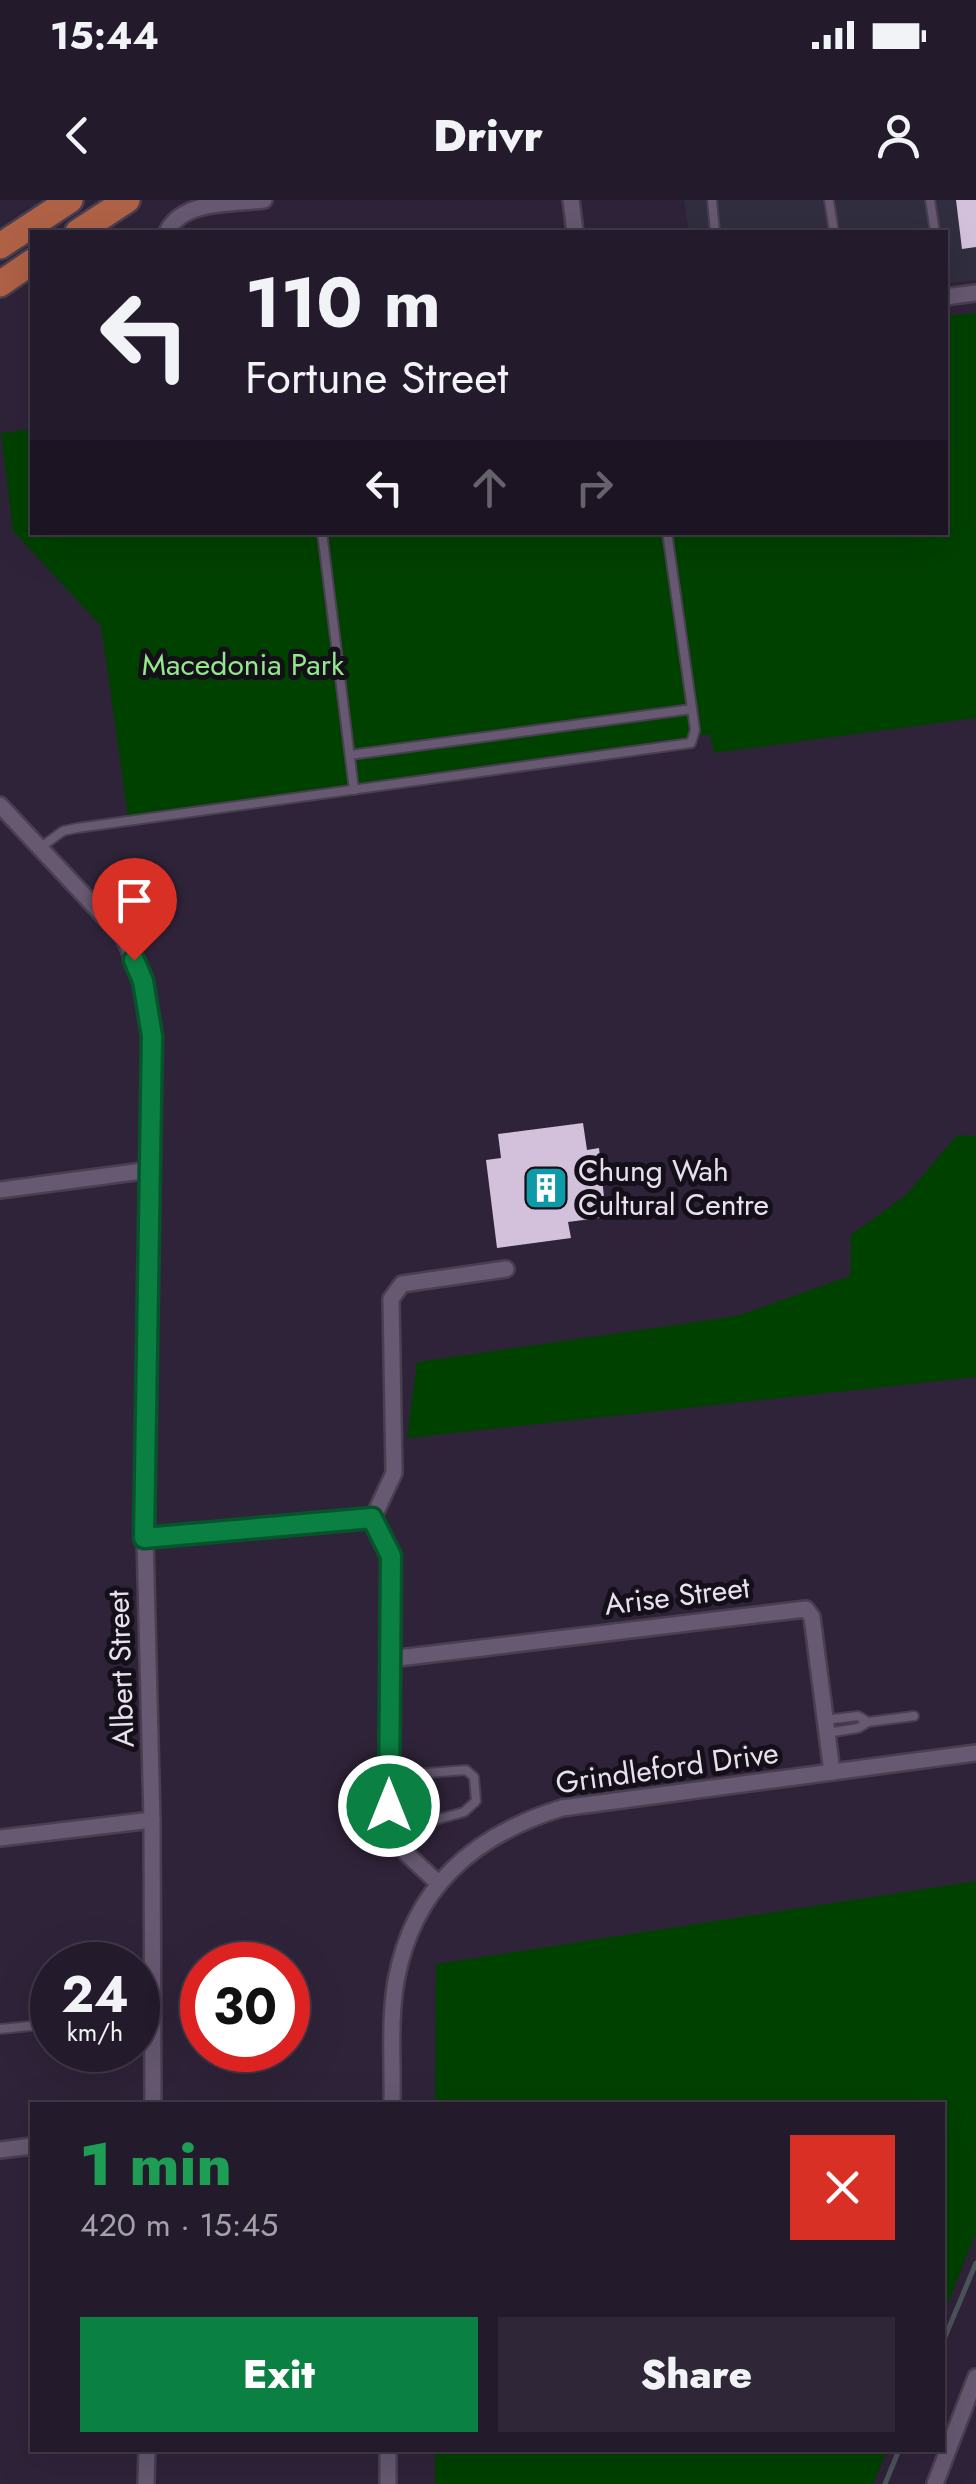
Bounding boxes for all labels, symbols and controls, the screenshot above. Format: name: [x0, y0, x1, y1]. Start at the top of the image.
text: 15:44: [50, 8, 159, 63]
text: Drivr: [433, 103, 543, 168]
icon: back: [50, 108, 105, 163]
icon: person: [871, 108, 926, 163]
text: 110 m: [245, 252, 441, 353]
icon: left: [80, 270, 210, 400]
text: Fortune Street: [245, 345, 508, 410]
icon: left: [357, 460, 412, 515]
icon: ahead: [462, 460, 517, 515]
icon: right: [567, 460, 622, 515]
park label: Macedonia Park: [142, 643, 345, 686]
pin: [92, 858, 177, 961]
icon: arrive: [107, 873, 162, 928]
place label: Chung Wah Cultural Centre: [578, 1149, 769, 1226]
building icon: Chung Wah Cultural Centre: [523, 1165, 569, 1211]
street label: Arise Street: [602, 1565, 753, 1626]
street label: Albert Street: [96, 1589, 145, 1748]
street label: Grindleford Drive: [553, 1731, 781, 1804]
position arrow: [337, 1754, 441, 1858]
speed limit sign: 30: [180, 1942, 310, 2072]
text: 24: [61, 1958, 129, 2031]
text: km/h: [67, 2014, 123, 2050]
text: 1 min: [80, 2121, 232, 2208]
button: close: [790, 2135, 895, 2240]
text: 420 m · 15:45: [80, 2202, 278, 2248]
button: Exit: [80, 2317, 478, 2432]
button: Share: [498, 2317, 895, 2432]

